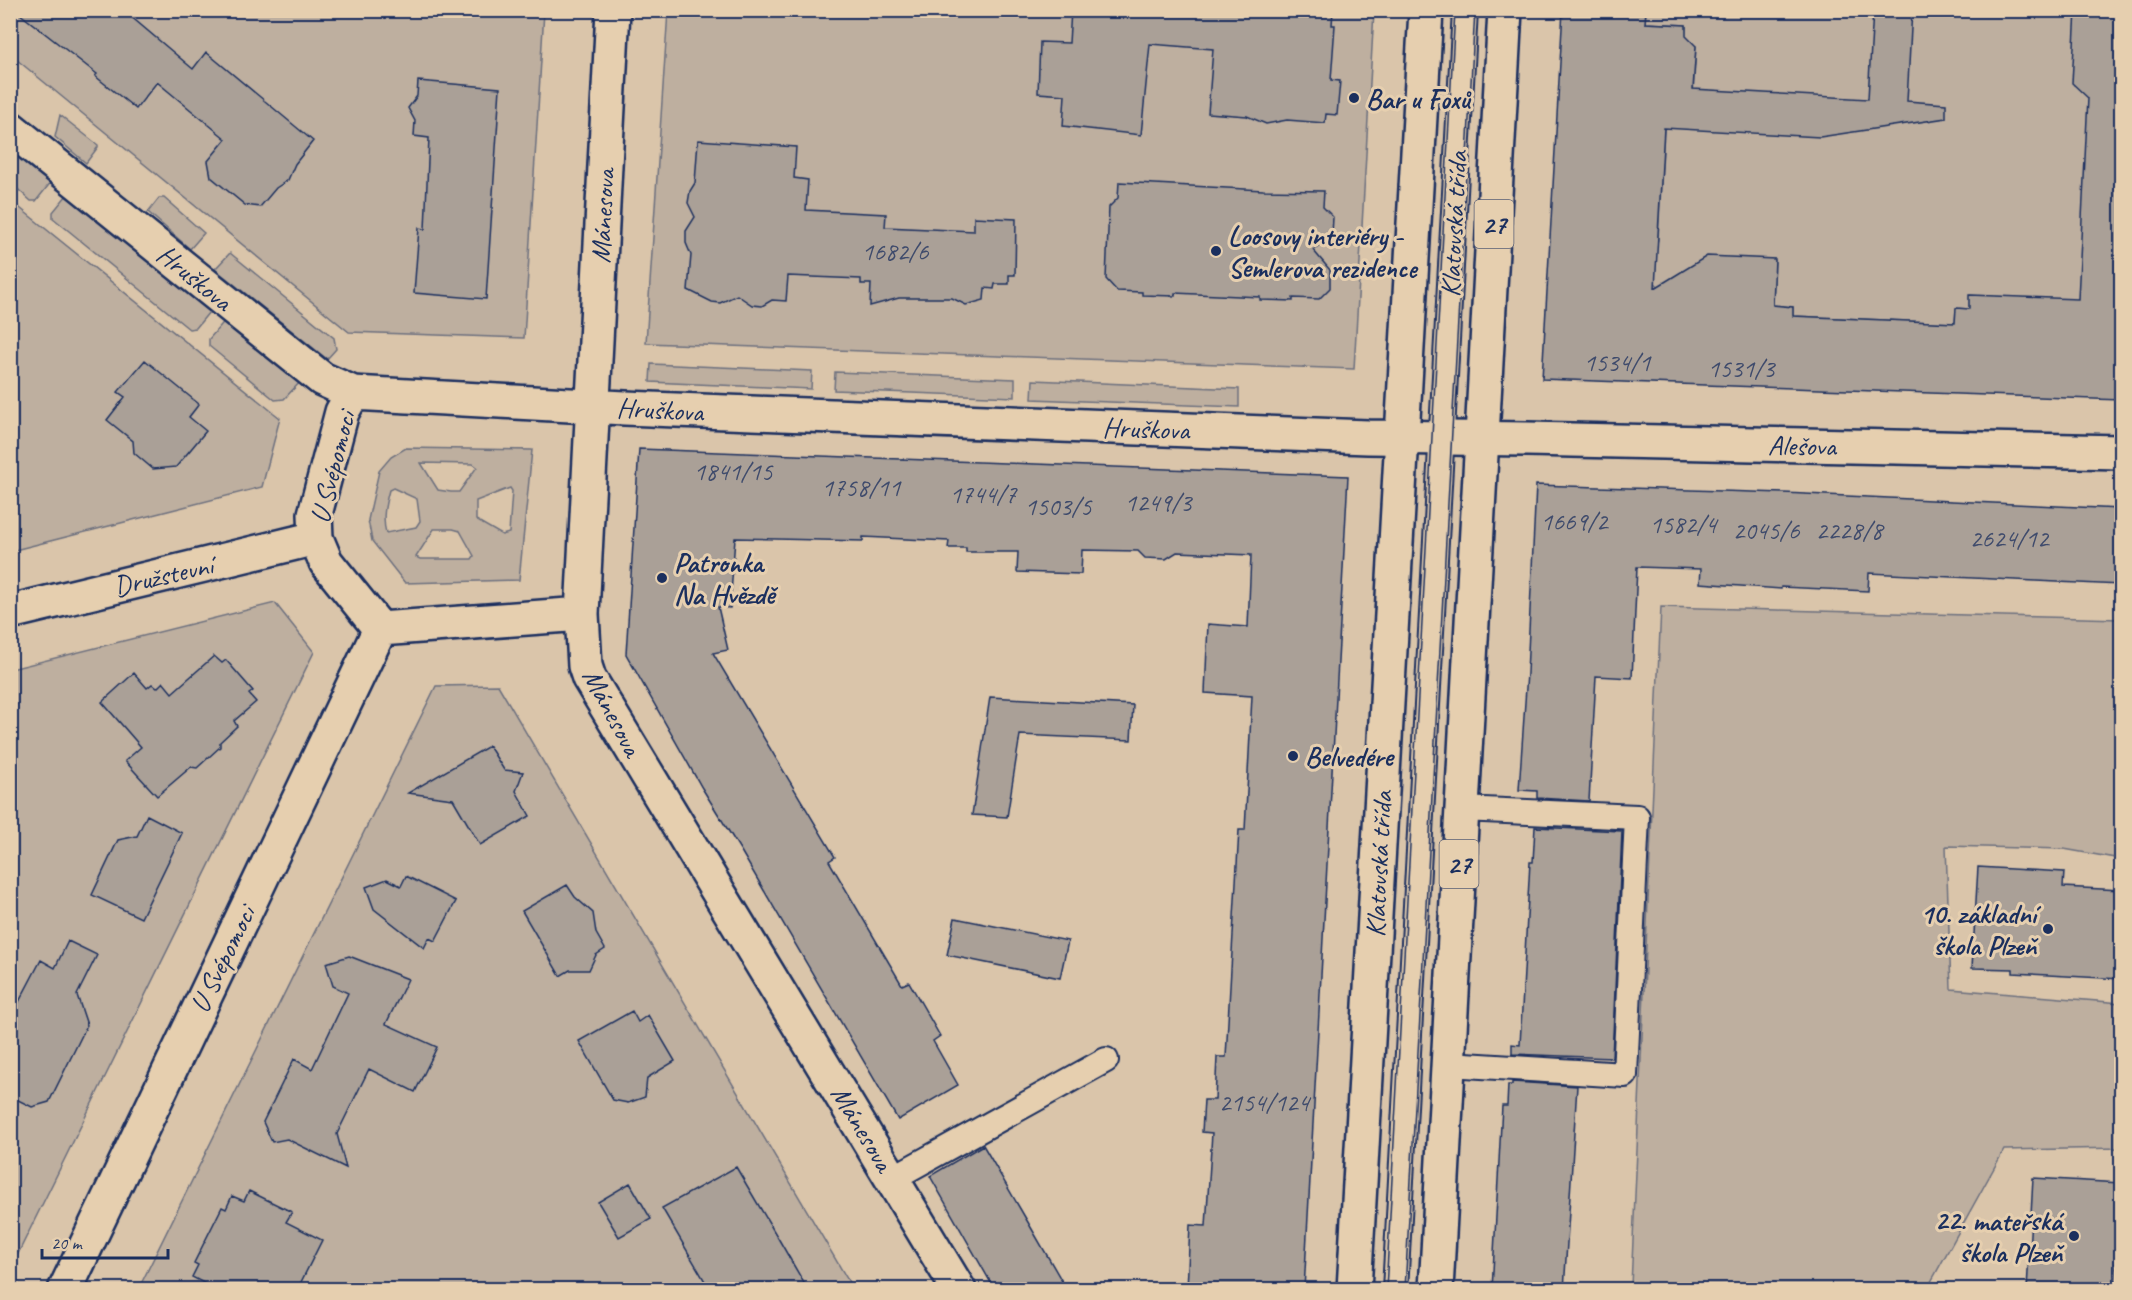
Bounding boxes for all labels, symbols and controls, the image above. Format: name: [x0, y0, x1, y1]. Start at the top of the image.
place label: Bar u Foxů: [1366, 81, 1472, 116]
marker: Bar u Foxů: [1347, 91, 1361, 105]
street label: Klatovská třída: [1432, 148, 1475, 298]
street label: Mánesova: [583, 166, 623, 264]
road number: 27: [1474, 200, 1514, 248]
place label: Loosovy interiéry - Semlerova rezidence: [1228, 218, 1419, 285]
house number: 1682/6: [861, 235, 930, 268]
street label: Hruškova: [150, 237, 241, 319]
marker: Loosovy interiéry - Semlerova rezidence: [1209, 244, 1223, 258]
house number: 1534/1: [1583, 346, 1652, 379]
house number: 1531/3: [1707, 352, 1777, 385]
street label: Hruškova: [616, 390, 706, 429]
street label: U Svépomoci: [302, 404, 364, 527]
street label: Hruškova: [1102, 409, 1192, 448]
street label: Alešova: [1768, 427, 1838, 464]
house number: 1841/15: [694, 455, 774, 488]
house number: 1758/11: [822, 471, 902, 504]
house number: 1744/7: [949, 478, 1018, 511]
house number: 1249/3: [1124, 486, 1194, 519]
house number: 1503/5: [1024, 490, 1093, 523]
house number: 1669/2: [1540, 505, 1610, 538]
house number: 1582/4: [1649, 508, 1719, 541]
house number: 2045/6: [1732, 514, 1801, 547]
house number: 2228/8: [1815, 514, 1885, 547]
house number: 2624/12: [1970, 522, 2051, 555]
place label: Patronka Na Hvězdě: [674, 545, 779, 612]
street label: Družstevní: [110, 546, 222, 604]
marker: Patronka Na Hvězdě: [655, 571, 669, 585]
street label: Mánesova: [575, 662, 651, 764]
place label: Belvedére: [1305, 739, 1395, 774]
marker: Belvedére: [1286, 749, 1300, 763]
street label: Klatovská třída: [1357, 788, 1400, 938]
road number: 27: [1440, 840, 1478, 888]
place label: 10. základní škola Plzeň: [1920, 896, 2042, 963]
street label: U Svépomoci: [182, 897, 265, 1018]
marker: 10. základní škola Plzeň: [2041, 922, 2055, 936]
street label: Mánesova: [823, 1079, 903, 1180]
house number: 2154/124: [1219, 1086, 1312, 1119]
place label: 22. mateřská škola Plzeň: [1935, 1203, 2065, 1270]
scale bar: [42, 1222, 168, 1260]
marker: 22. mateřská škola Plzeň: [2067, 1229, 2081, 1243]
text: 20 m: [51, 1232, 84, 1254]

